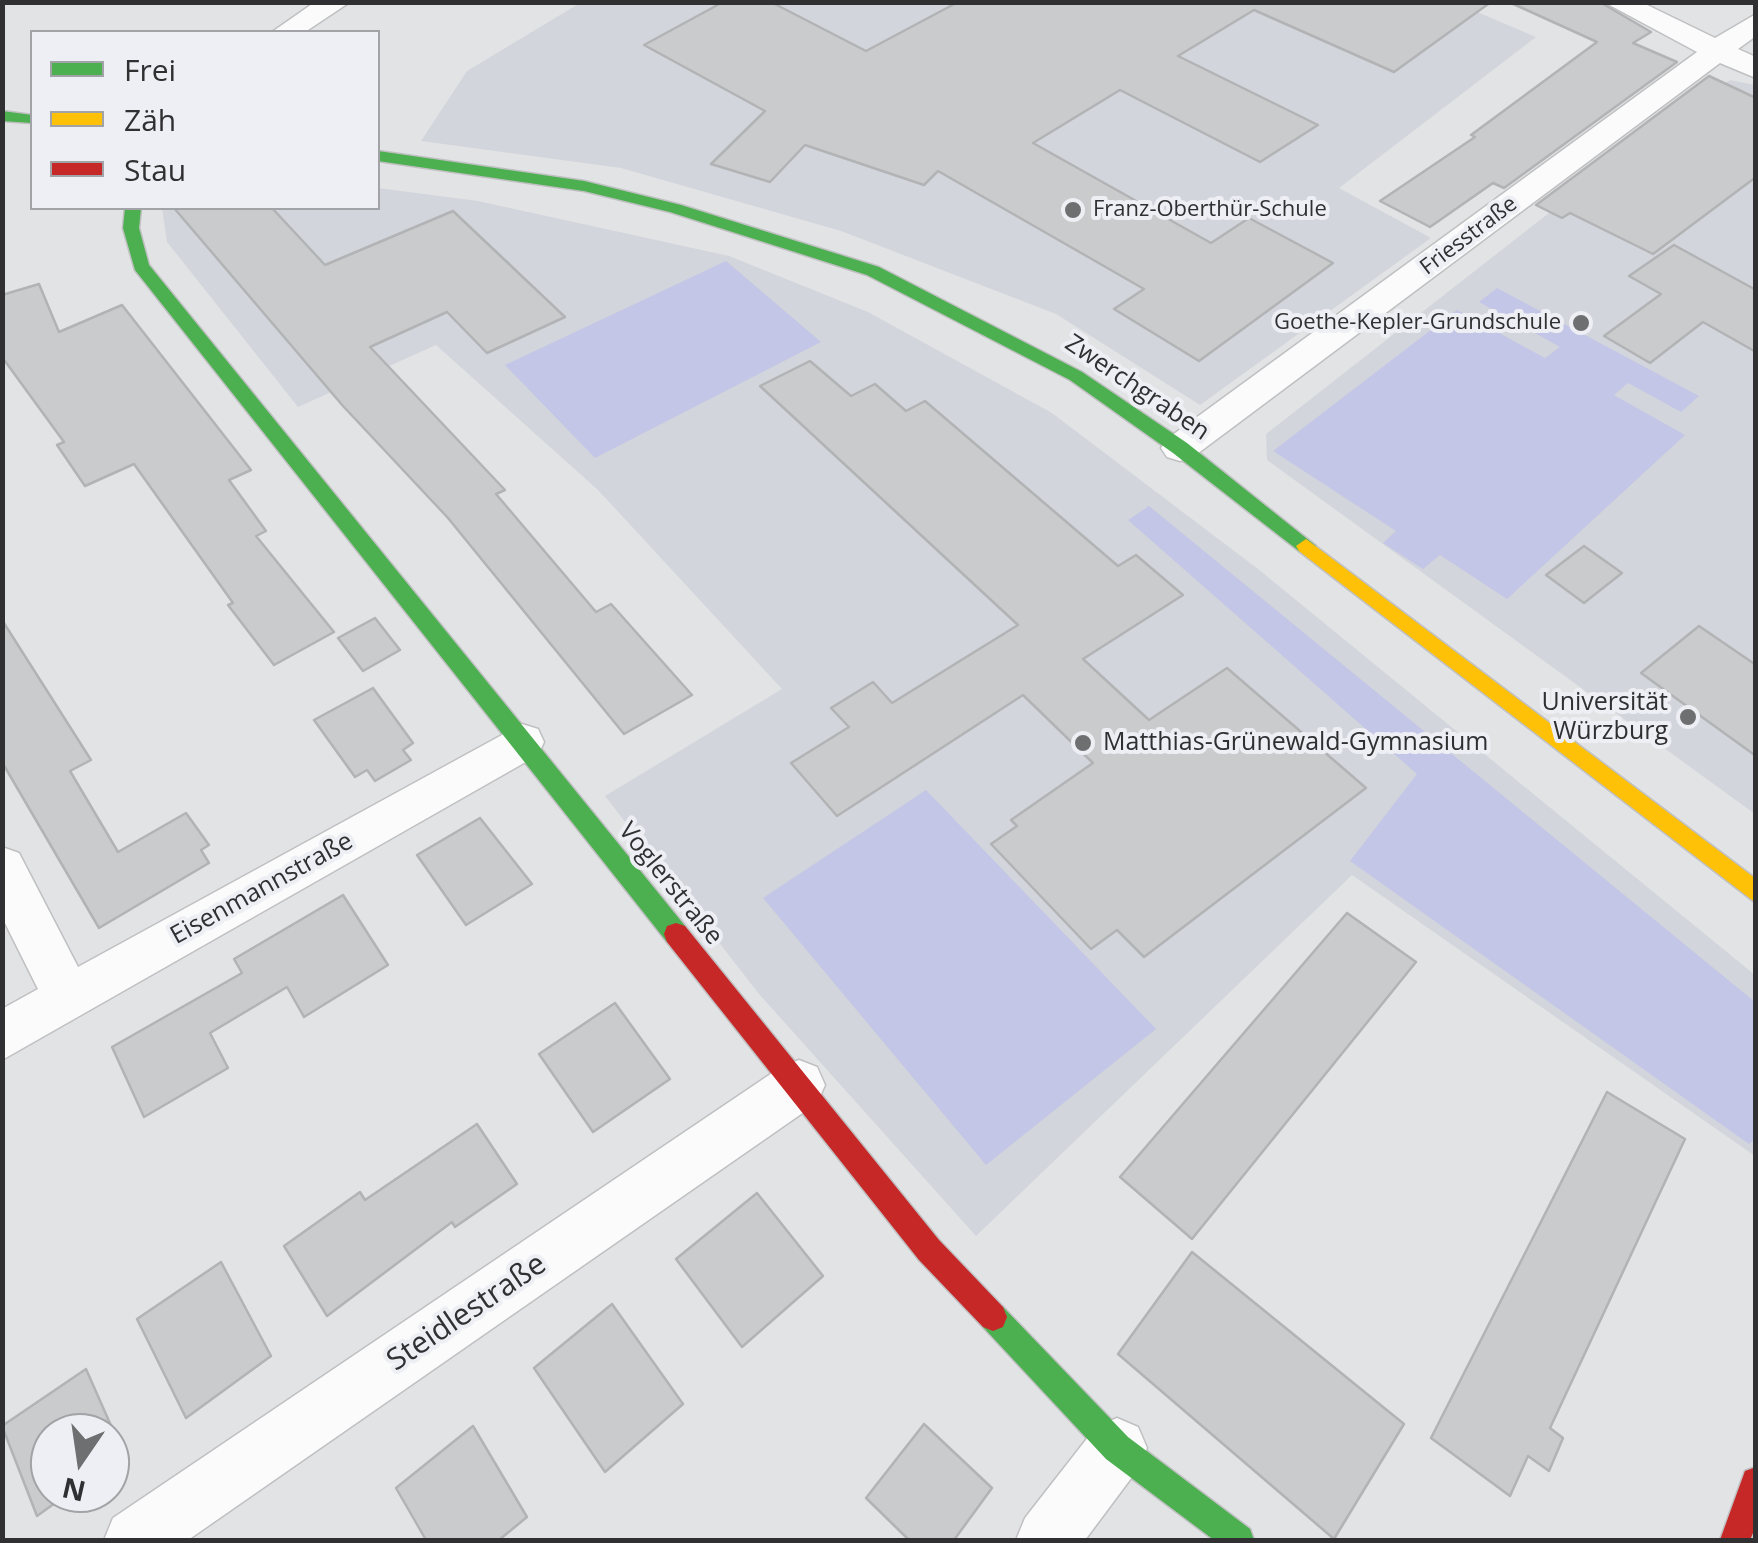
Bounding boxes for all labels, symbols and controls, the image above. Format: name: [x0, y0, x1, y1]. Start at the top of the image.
legend: [30, 30, 380, 210]
text: Frei: [124, 49, 176, 90]
text: Zäh: [124, 99, 176, 140]
text: Stau: [124, 149, 186, 190]
street label: Friesstraße: [1415, 191, 1523, 281]
place label: Franz-Oberthür-Schule: [1093, 197, 1327, 223]
marker: Franz-Oberthür-Schule: [1062, 199, 1084, 221]
place label: Goethe-Kepler-Grundschule: [1274, 310, 1561, 336]
marker: Goethe-Kepler-Grundschule: [1570, 312, 1592, 334]
street label: Zwerchgraben: [1059, 329, 1215, 447]
place label: Universität Würzburg: [1541, 688, 1668, 747]
marker: Universität Würzburg: [1677, 706, 1699, 728]
place label: Matthias-Grünewald-Gymnasium: [1103, 728, 1488, 758]
marker: Matthias-Grünewald-Gymnasium: [1072, 732, 1094, 754]
street label: Voglerstraße: [612, 817, 728, 951]
street label: Eisenmannstraße: [166, 826, 358, 952]
street label: Steidlestraße: [381, 1247, 553, 1379]
north arrow: [30, 1413, 130, 1513]
text: N: [58, 1469, 89, 1511]

